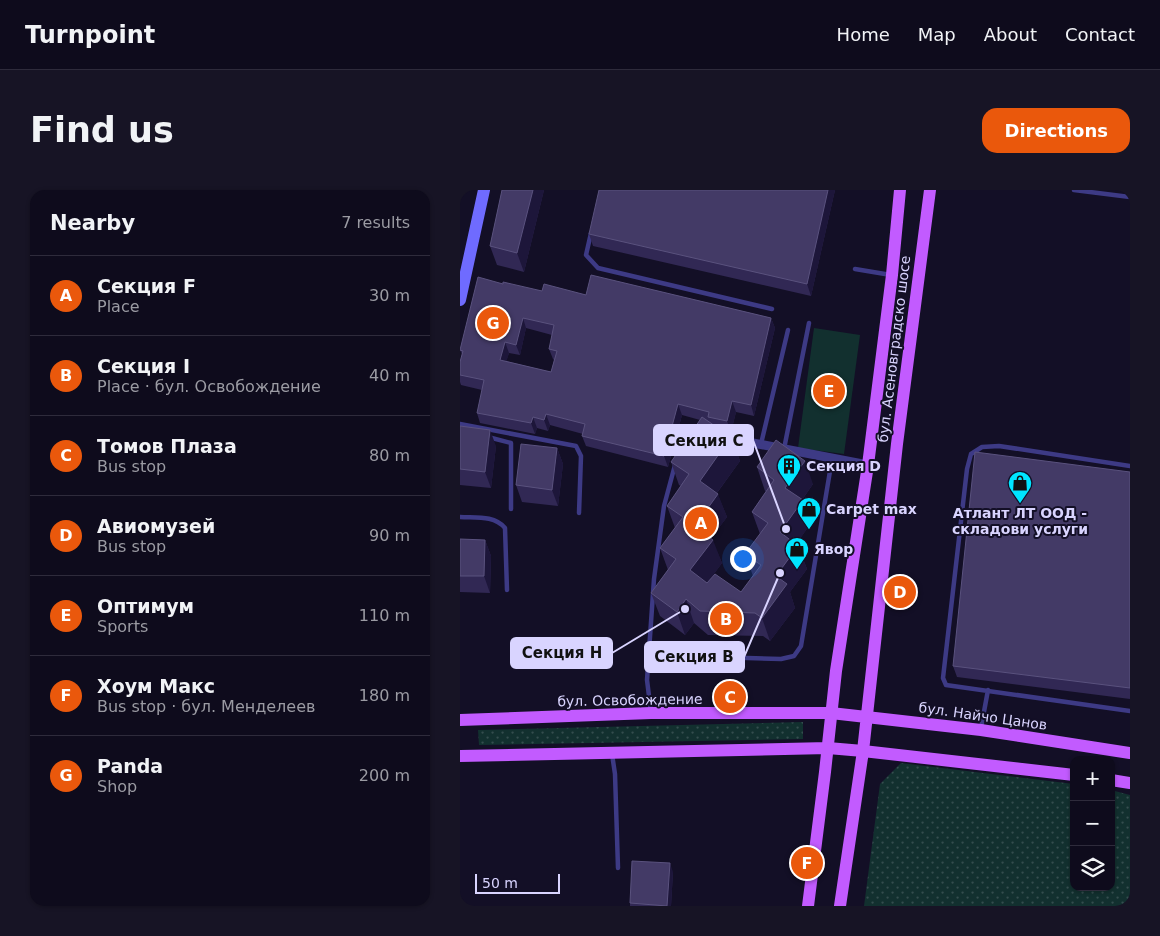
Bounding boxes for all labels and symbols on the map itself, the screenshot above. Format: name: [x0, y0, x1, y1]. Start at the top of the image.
street label: бул. Асеновградско шосе: [875, 255, 913, 443]
pin: G: [477, 304, 509, 342]
pin: E: [813, 372, 845, 410]
callout: Секция C: [654, 425, 753, 455]
text: Секция C: [665, 432, 743, 450]
building icon: Секция D: [776, 453, 802, 487]
place label: Секция D: [806, 458, 881, 474]
shop icon: Атлант ЛТ ООД - складови услуги: [1007, 470, 1033, 504]
shop icon: Carpet max: [796, 496, 822, 530]
place label: Carpet max: [826, 501, 917, 517]
pin: A: [685, 504, 717, 542]
place label: Атлант ЛТ ООД - складови услуги: [952, 505, 1088, 537]
shop icon: Явор: [784, 536, 810, 570]
place label: Явор: [814, 541, 853, 557]
your location: [730, 546, 756, 572]
pin: D: [884, 573, 916, 611]
pin: B: [710, 600, 742, 638]
callout: Секция H: [511, 638, 612, 668]
callout: Секция B: [645, 642, 744, 672]
text: Секция H: [522, 644, 602, 662]
text: Секция B: [654, 648, 734, 666]
pin: C: [714, 678, 746, 716]
street label: бул. Освобождение: [557, 691, 703, 709]
street label: бул. Найчо Цанов: [918, 699, 1048, 733]
pin: F: [791, 844, 823, 882]
scale bar: [475, 871, 560, 894]

